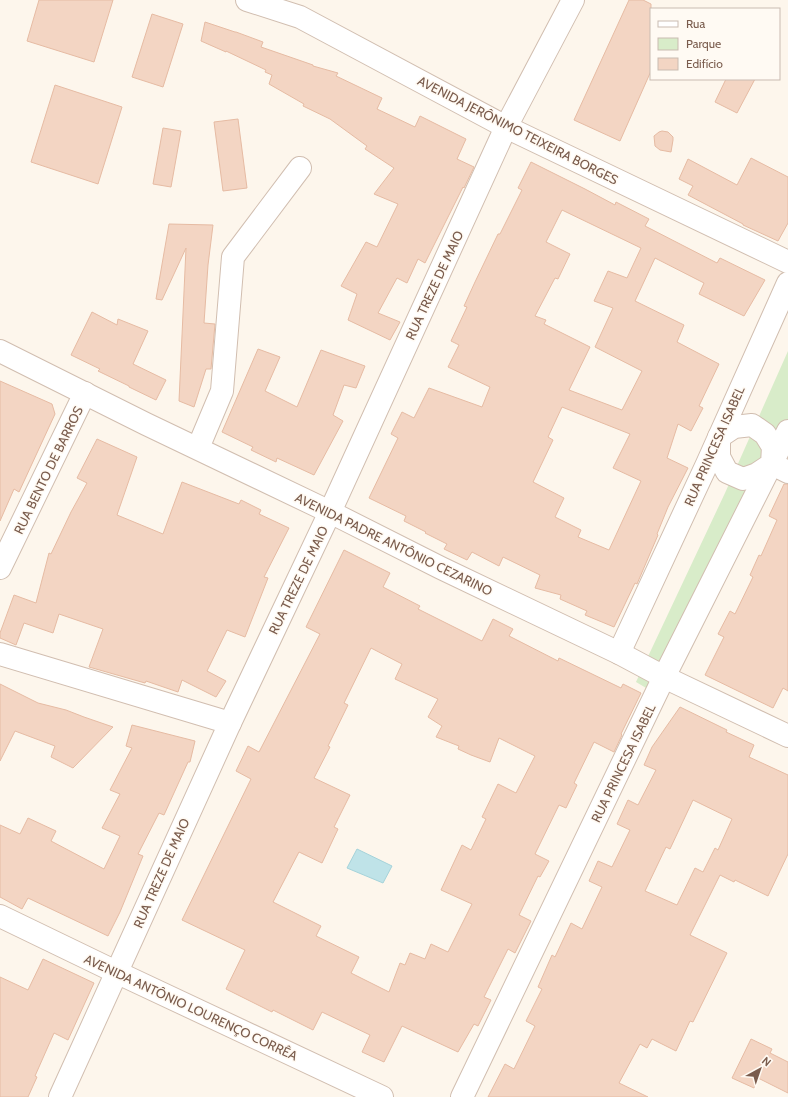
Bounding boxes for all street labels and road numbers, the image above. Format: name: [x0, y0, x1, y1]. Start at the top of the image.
street label: AVENIDA JERÔNIMO TEIXEIRA BORGES: [415, 72, 621, 188]
street label: RUA TREZE DE MAIO: [402, 228, 466, 342]
street label: RUA PRINCESA ISABEL: [680, 383, 748, 509]
street label: RUA BENTO DE BARROS: [10, 403, 86, 537]
street label: AVENIDA PADRE ANTÔNIO CEZARINO: [293, 489, 495, 599]
street label: RUA TREZE DE MAIO: [265, 523, 331, 637]
street label: RUA PRINCESA ISABEL: [587, 701, 659, 825]
street label: RUA TREZE DE MAIO: [130, 816, 192, 930]
street label: AVENIDA ANTÔNIO LOURENÇO CORRÊA: [82, 950, 300, 1064]

